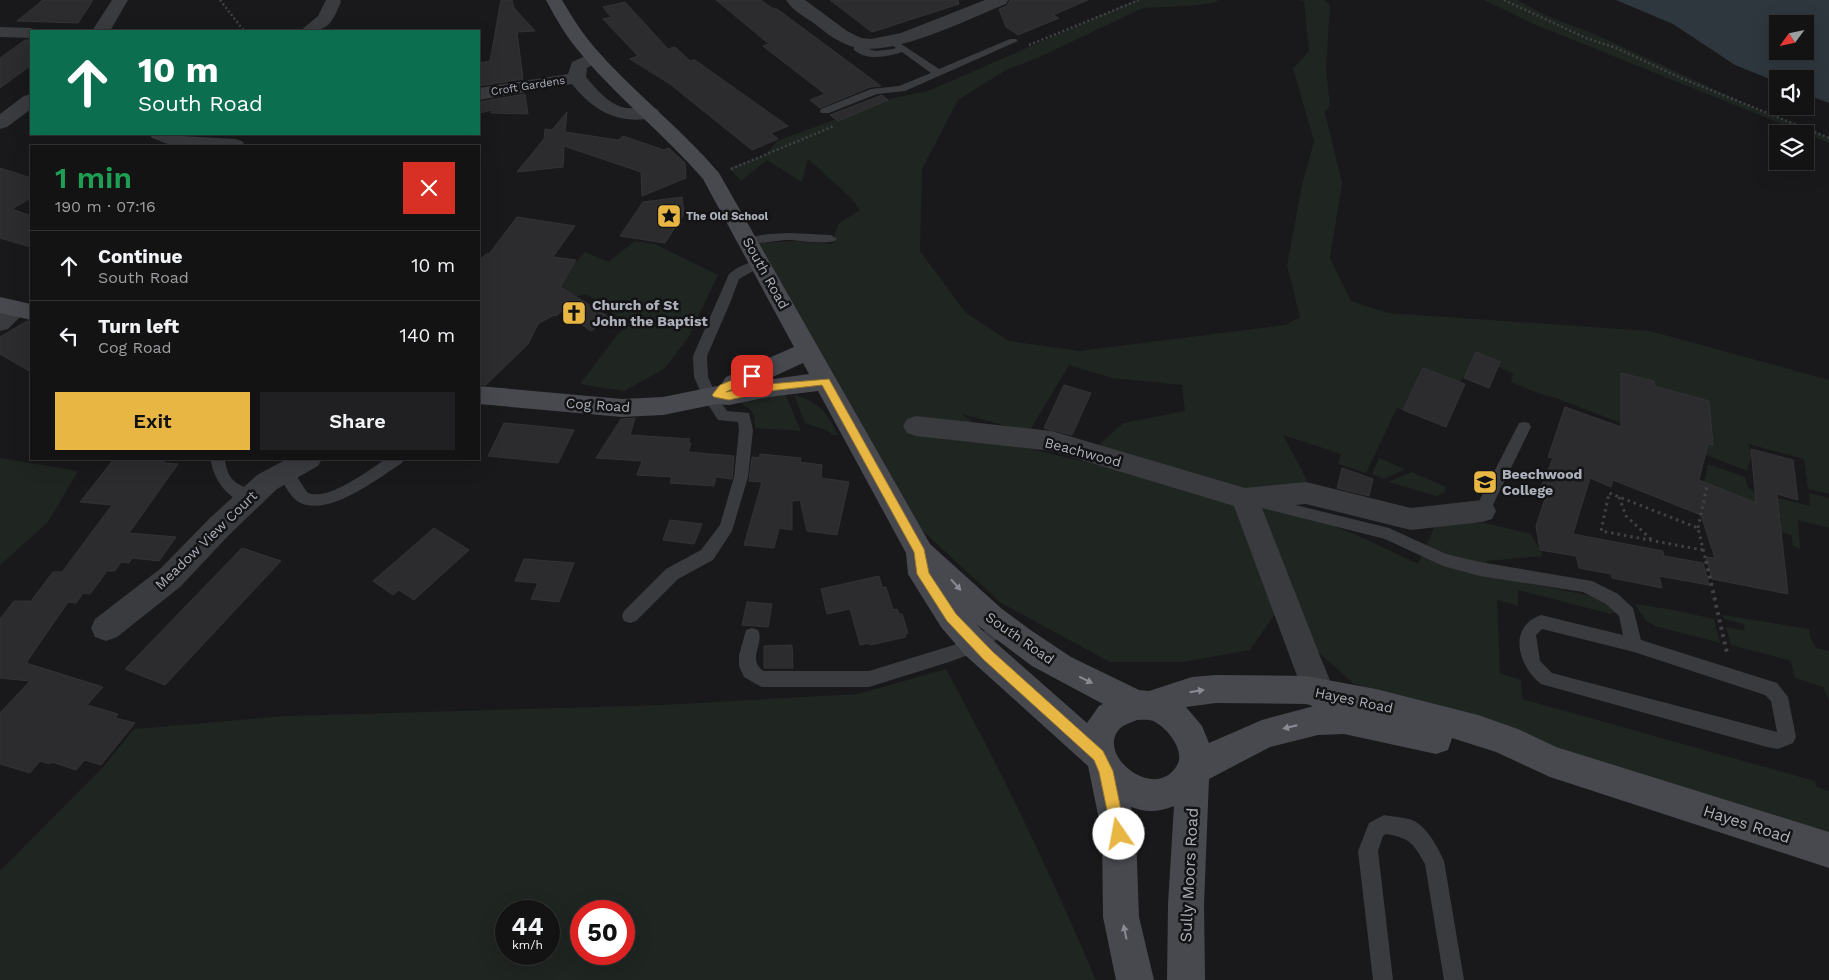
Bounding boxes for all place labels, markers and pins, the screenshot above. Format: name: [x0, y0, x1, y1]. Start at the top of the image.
place icon: The Old School: [656, 203, 682, 229]
place label: The Old School: [686, 210, 769, 223]
place label: Church of St John the Baptist: [592, 297, 708, 329]
church icon: Church of St John the Baptist: [561, 300, 587, 326]
pin: [731, 355, 773, 397]
place label: Beechwood College: [1502, 466, 1582, 498]
school or university icon: Beechwood College: [1472, 469, 1498, 495]

